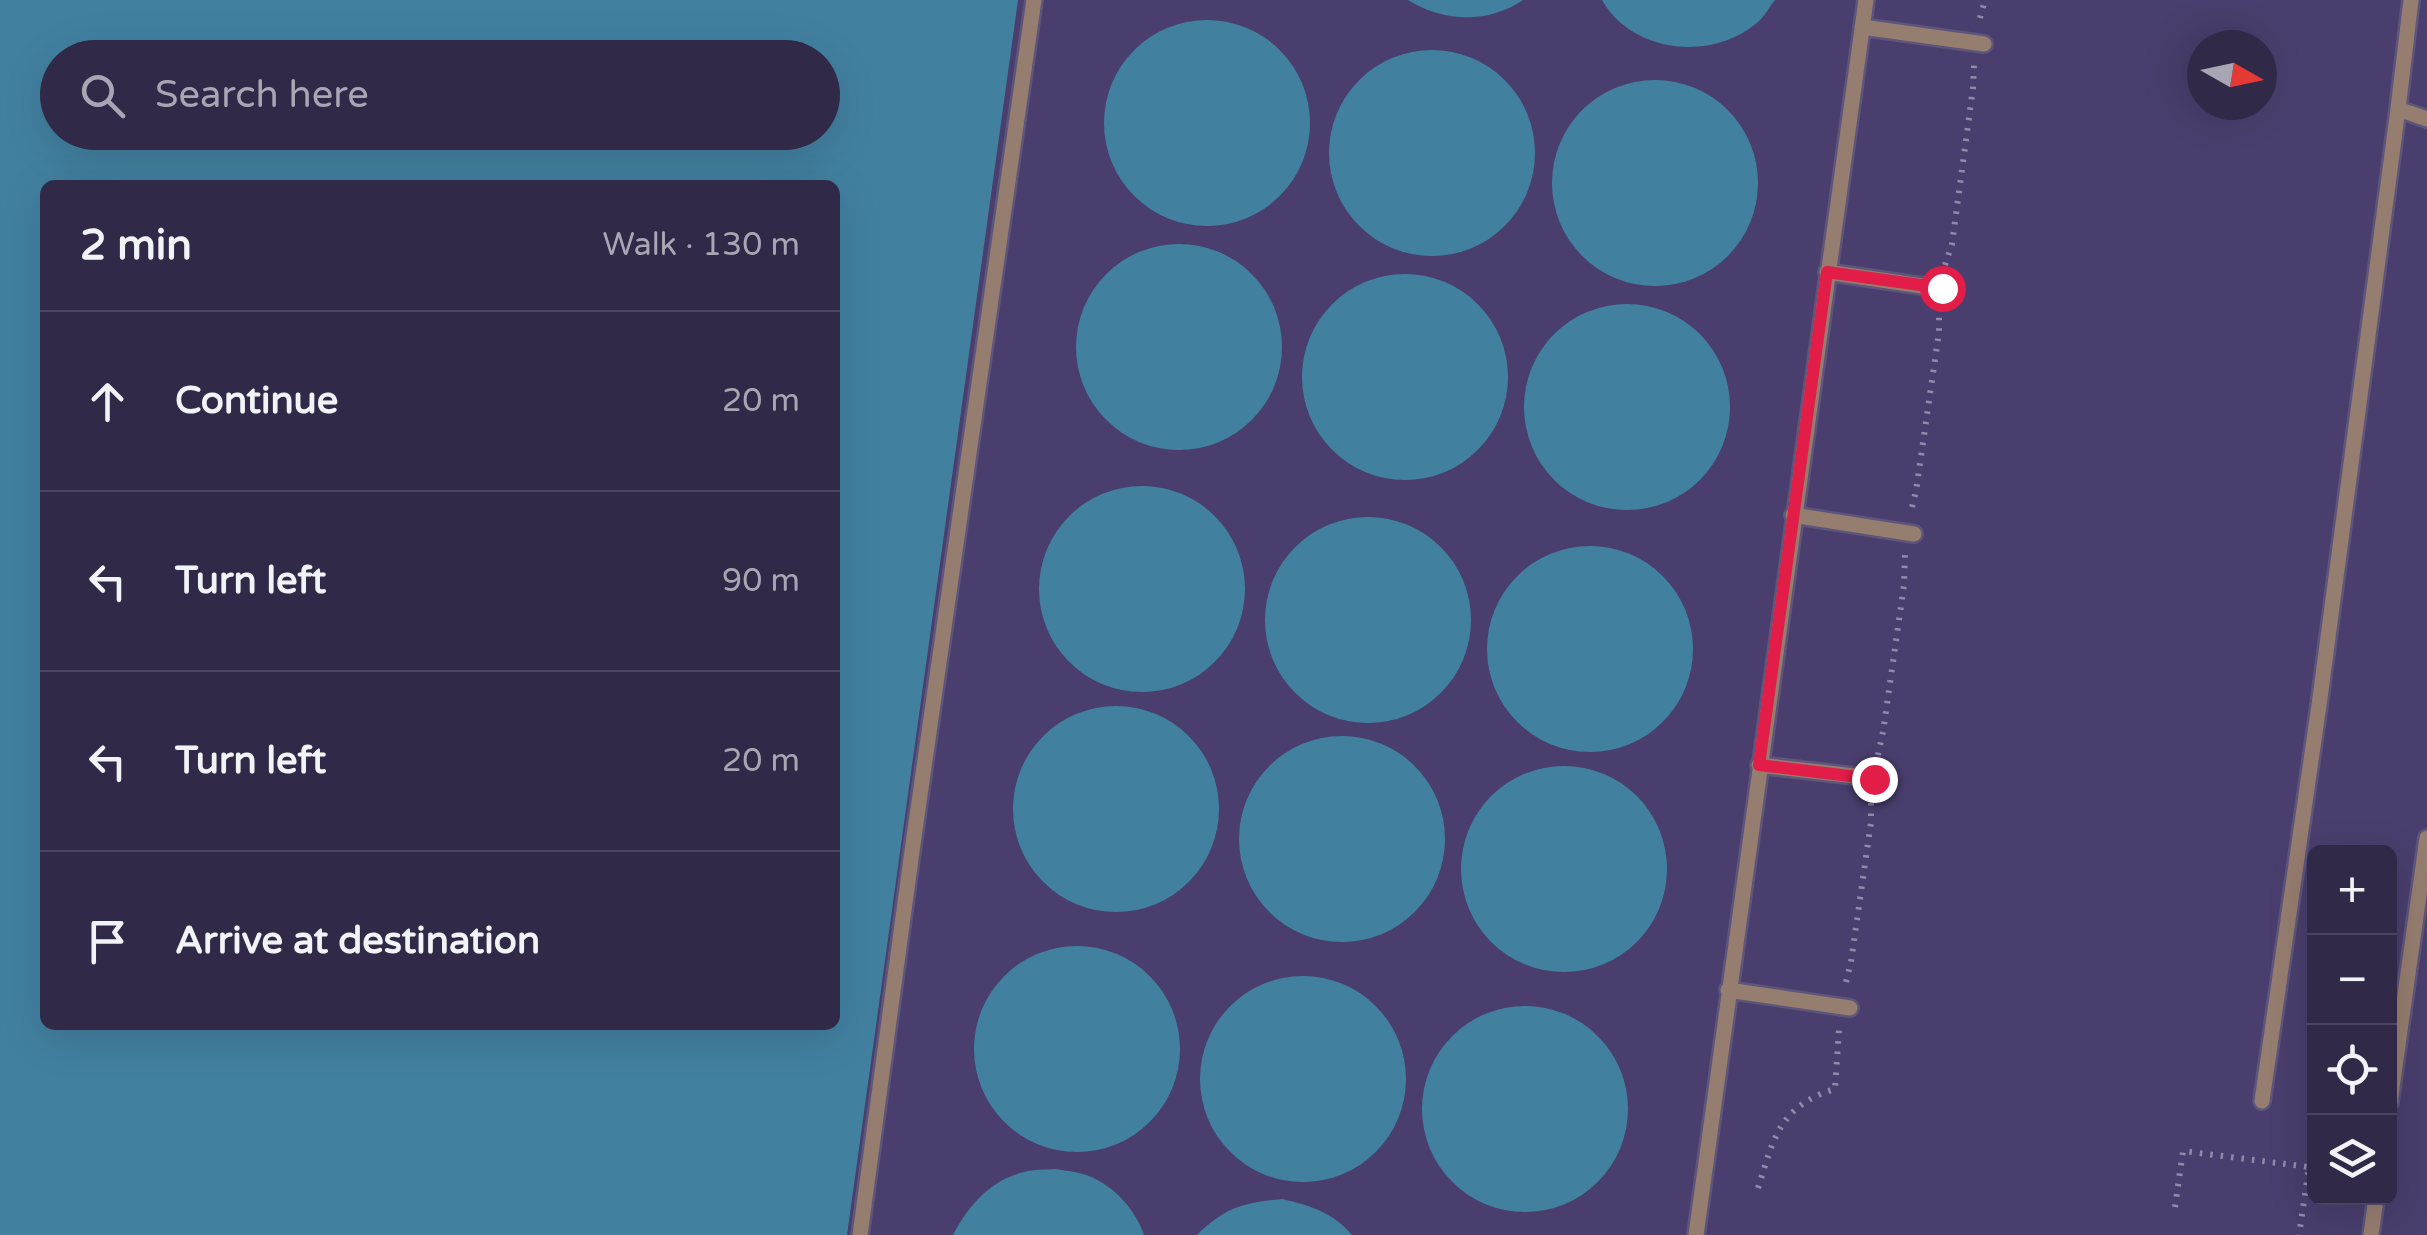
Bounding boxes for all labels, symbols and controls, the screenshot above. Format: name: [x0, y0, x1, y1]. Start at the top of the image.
north arrow: [2187, 30, 2277, 120]
search box: [40, 40, 840, 150]
icon: search: [75, 68, 130, 123]
text: Search here: [155, 72, 369, 118]
text: 2 min: [80, 220, 192, 271]
text: Walk · 130 m: [603, 226, 800, 264]
route start: [1920, 266, 1966, 312]
icon: ahead: [80, 374, 135, 429]
text: Continue: [175, 378, 338, 424]
text: 20 m: [722, 382, 800, 420]
icon: left: [80, 554, 135, 609]
text: Turn left: [175, 558, 326, 604]
text: 90 m: [722, 562, 800, 600]
icon: left: [80, 734, 135, 789]
text: Turn left: [175, 738, 326, 784]
text: 20 m: [722, 742, 800, 780]
route end: [1852, 757, 1898, 803]
map controls: [2307, 845, 2397, 1205]
button: +: [2307, 845, 2397, 935]
icon: arrive: [80, 914, 135, 969]
text: Arrive at destination: [175, 918, 540, 964]
button: −: [2307, 935, 2397, 1025]
button: locate: [2307, 1025, 2397, 1115]
button: layers: [2307, 1115, 2397, 1205]

